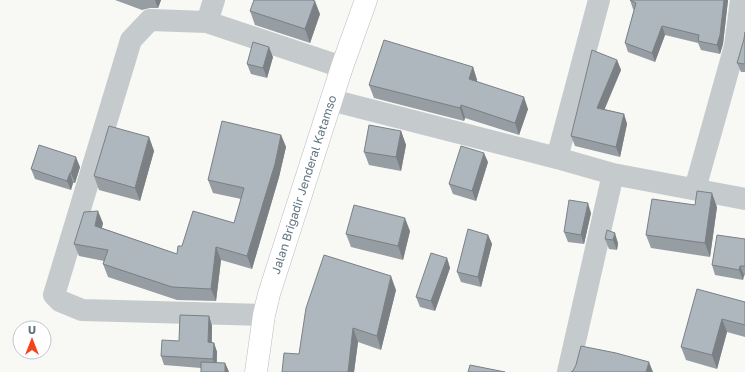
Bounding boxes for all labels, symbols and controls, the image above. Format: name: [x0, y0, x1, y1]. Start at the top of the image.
street label: Jalan Brigadir Jenderal Katamso: [268, 93, 339, 276]
north arrow: [12, 320, 52, 360]
text: U: [28, 323, 36, 336]

